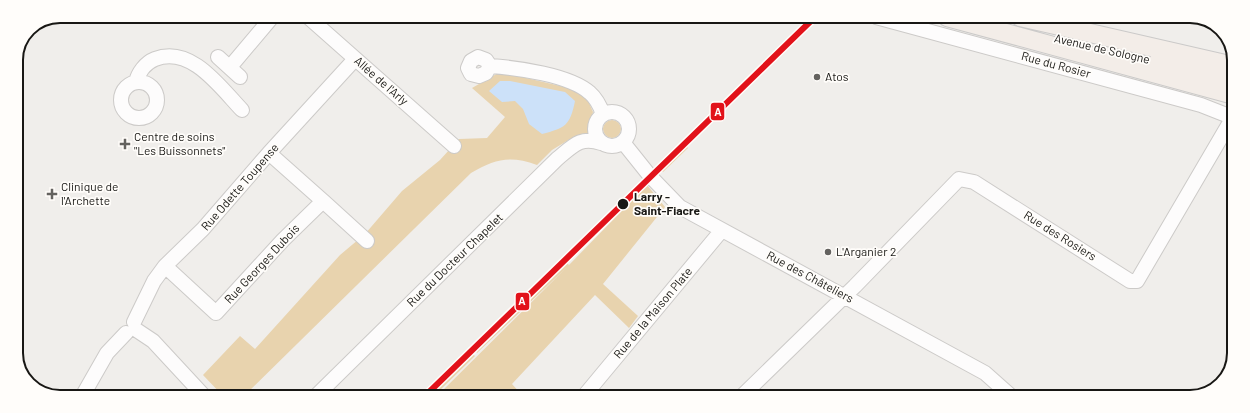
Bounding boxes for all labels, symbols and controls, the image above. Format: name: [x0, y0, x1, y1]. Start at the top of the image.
street label: Avenue de Sologne: [1053, 30, 1152, 66]
street label: Rue du Rosier: [1020, 48, 1093, 80]
street label: Allée de l'Arly: [352, 53, 412, 108]
place label: Atos: [825, 69, 849, 83]
marker: Atos: [812, 72, 822, 82]
line badge: A: [710, 102, 725, 121]
text: A: [714, 105, 722, 118]
place label: Centre de soins "Les Buissonnets": [134, 129, 225, 157]
marker: Centre de soins "Les Buissonnets": [119, 138, 131, 150]
street label: Rue Odette Toupense: [198, 140, 281, 233]
place label: Clinique de l'Archette: [61, 179, 118, 207]
marker: Clinique de l'Archette: [46, 188, 58, 200]
place label: Larry - Saint-Fiacre: [634, 189, 700, 217]
marker: Larry - Saint-Fiacre: [616, 197, 630, 211]
street label: Rue des Rosiers: [1022, 207, 1100, 263]
street label: Rue du Docteur Chapelet: [403, 210, 505, 309]
street label: Rue Georges Dubois: [221, 221, 302, 306]
place label: L'Arganier 2: [836, 244, 896, 258]
street label: Rue des Châteliers: [765, 247, 856, 305]
marker: L'Arganier 2: [823, 247, 833, 257]
street label: Rue de la Maison Plate: [610, 264, 694, 361]
line badge: A: [515, 292, 530, 311]
text: A: [518, 294, 526, 307]

